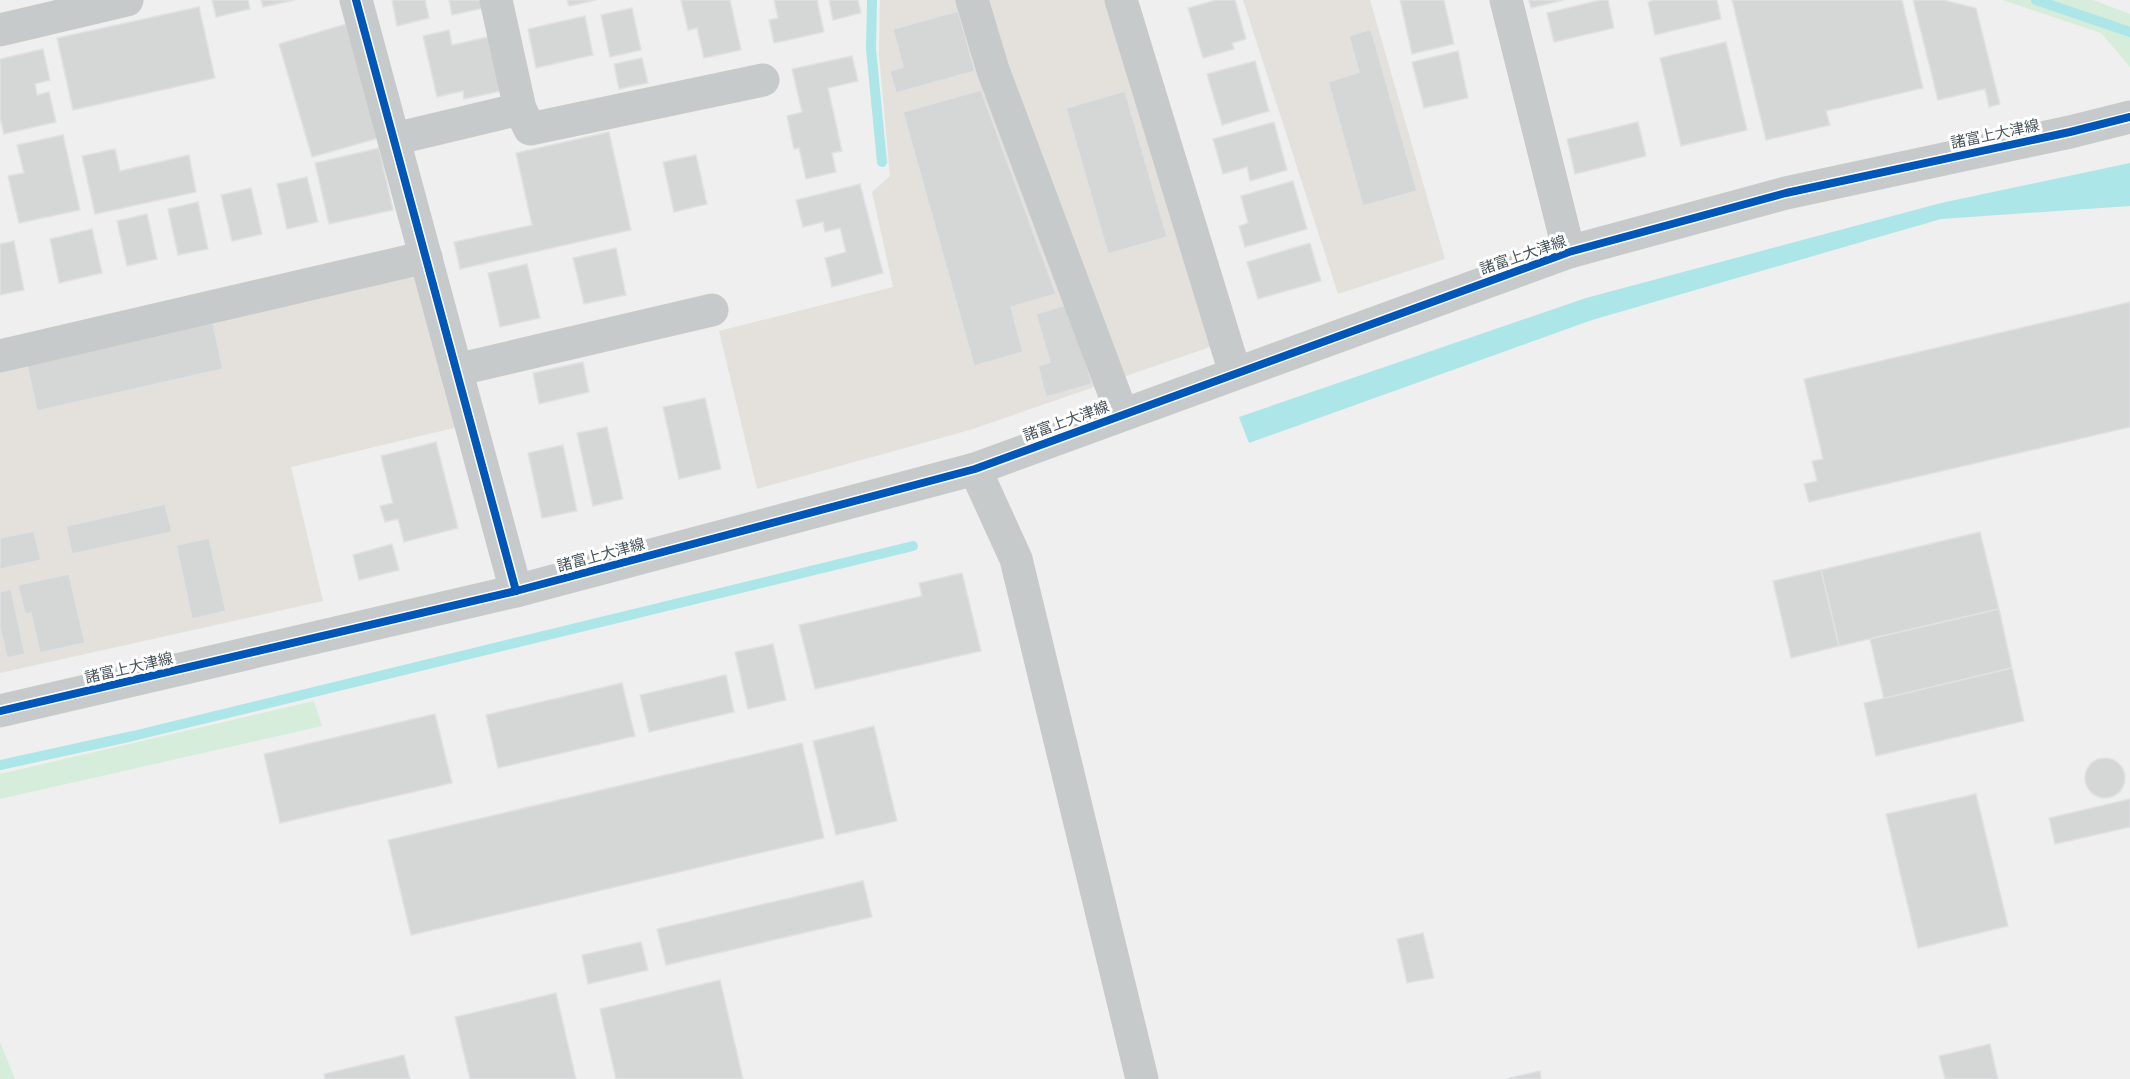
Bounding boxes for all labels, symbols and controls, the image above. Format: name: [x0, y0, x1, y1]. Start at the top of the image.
street label: 諸富上大津線: [1949, 116, 2041, 151]
street label: 諸富上大津線: [1478, 232, 1568, 277]
street label: 諸富上大津線: [1021, 397, 1111, 444]
street label: 諸富上大津線: [555, 535, 647, 574]
street label: 諸富上大津線: [83, 649, 175, 686]

